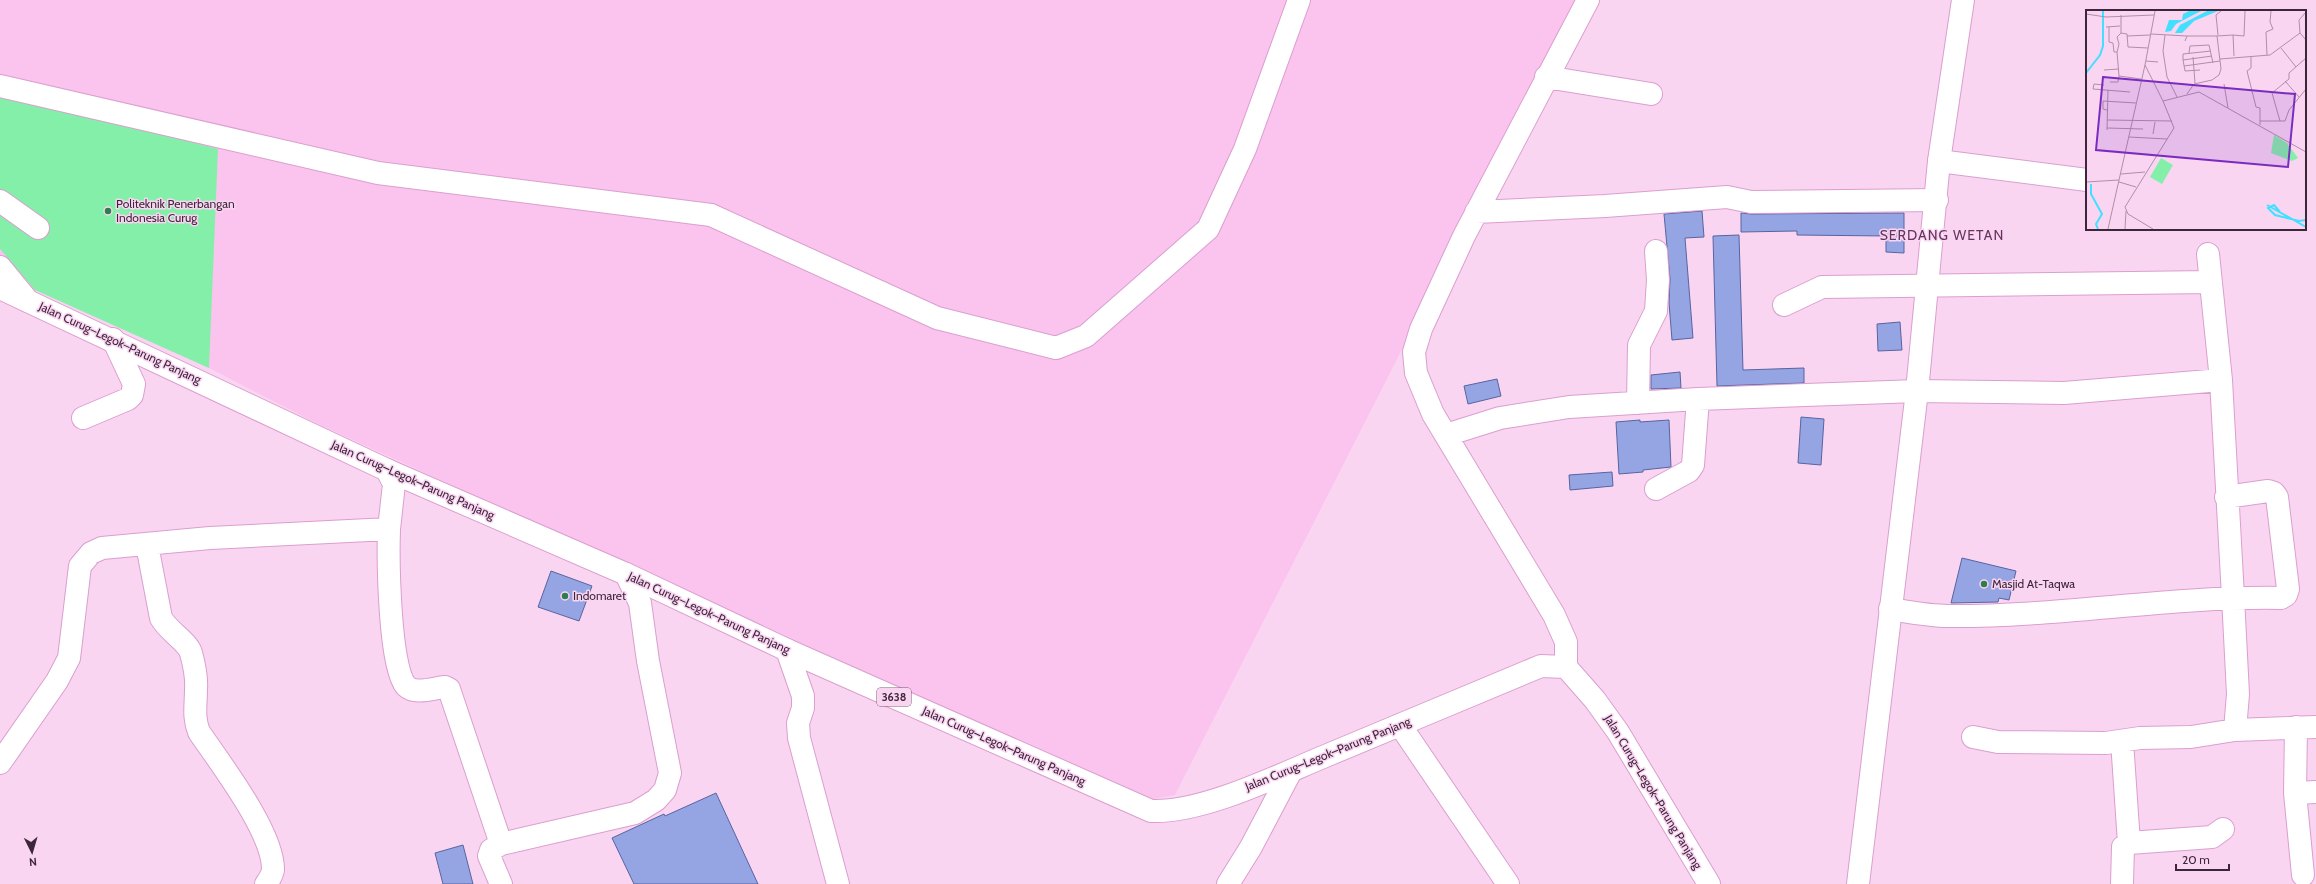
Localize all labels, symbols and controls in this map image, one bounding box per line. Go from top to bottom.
inset map [2086,10,2306,230]
place label: Politeknik Penerbangan Indonesia Curug [116,196,235,225]
marker: Politeknik Penerbangan Indonesia Curug [103,206,113,216]
district label: SERDANG WETAN [1880,226,2004,244]
street label: Jalan Curug–Legok–Parung Panjang [36,298,205,387]
street label: Jalan Curug–Legok–Parung Panjang [328,436,498,523]
street label: Jalan Curug–Legok–Parung Panjang [625,568,794,657]
place label: Masjid At-Taqwa [1992,576,2075,591]
marker: Masjid At-Taqwa [1979,579,1989,589]
place label: Indomaret [573,588,626,603]
marker: Indomaret [560,591,570,601]
road number: 3638 [877,688,911,706]
street label: Jalan Curug–Legok–Parung Panjang [919,702,1089,789]
street label: Jalan Curug–Legok–Parung Panjang [1601,711,1706,872]
street label: Jalan Curug–Legok–Parung Panjang [1242,713,1414,794]
north arrow [12,832,52,872]
scale bar [2176,846,2229,872]
text: 20 m [2182,852,2210,867]
text: N [28,855,37,869]

